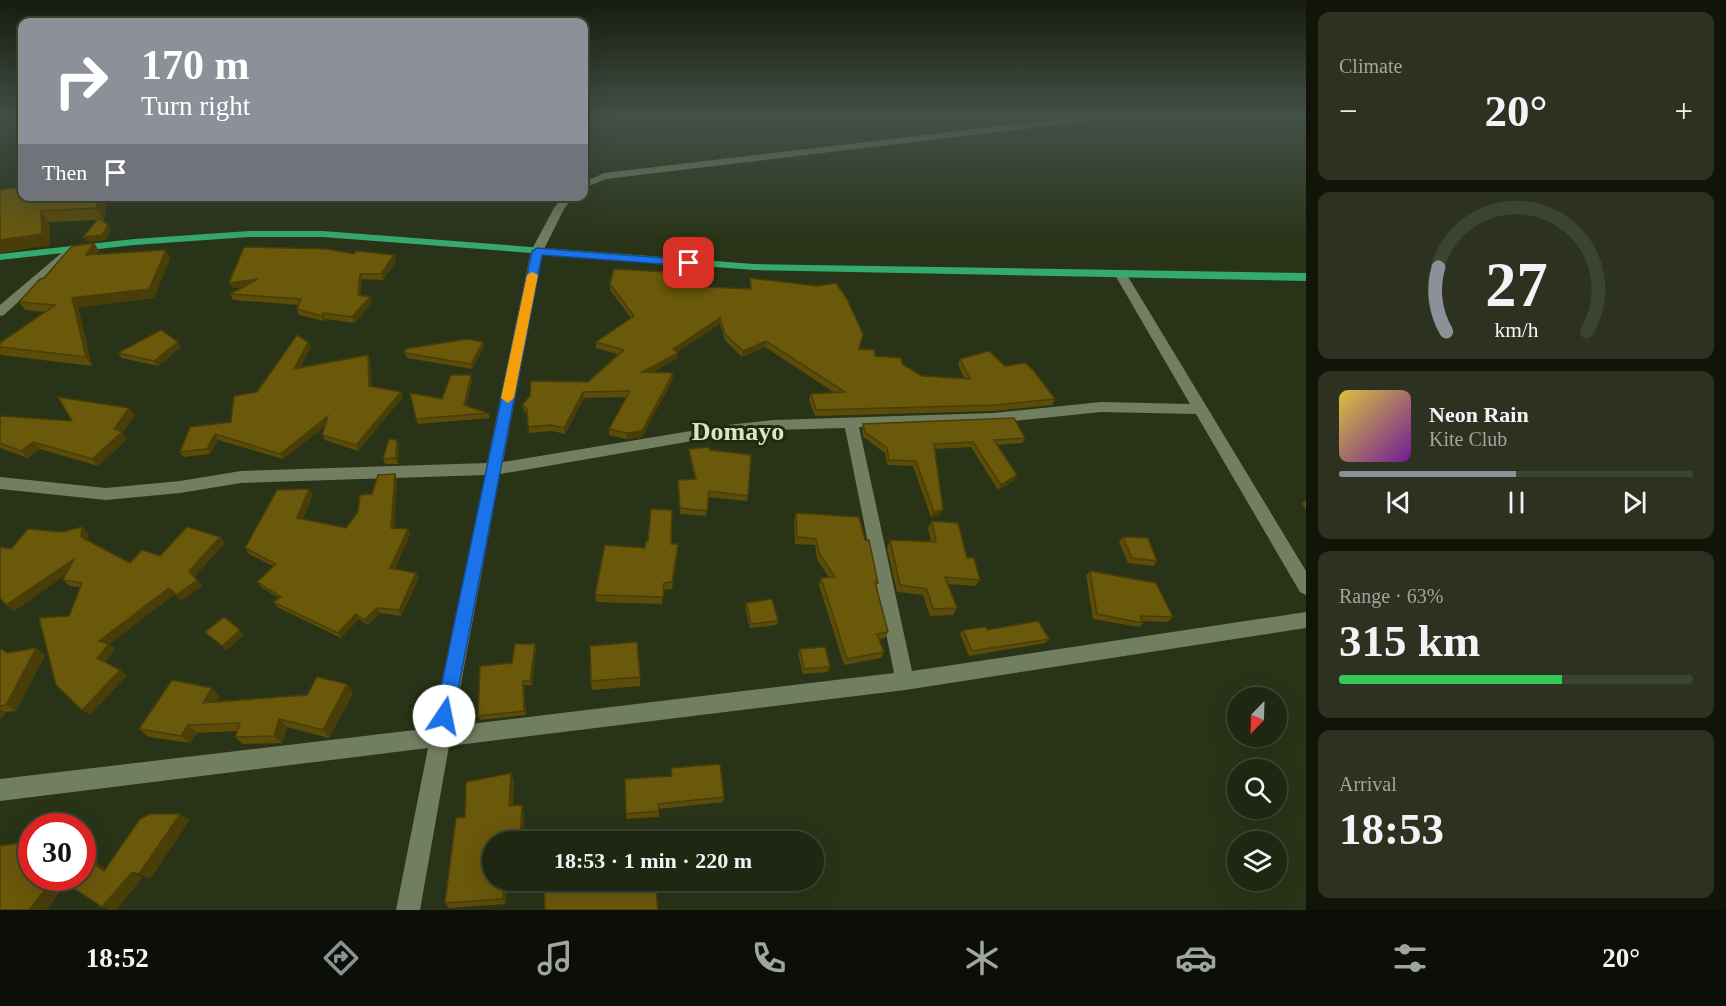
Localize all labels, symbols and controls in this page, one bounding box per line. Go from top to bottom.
icon: right [42,42,120,120]
text: 170 m [141,42,250,88]
text: Climate [1339,55,1402,77]
text: 20° [1485,86,1548,136]
text: Turn right [141,91,250,121]
text: − [1339,93,1358,129]
text: + [1674,93,1693,129]
icon: arrive [99,156,132,189]
text: Then [42,160,87,185]
pin [663,237,714,288]
icon: arrive [672,246,705,279]
text: 27 [1485,251,1547,320]
text: km/h [1494,319,1538,343]
text: Neon Rain [1429,402,1529,427]
district label: Domayo [692,417,784,446]
text: Kite Club [1429,428,1507,450]
icon: previous [1382,486,1415,519]
icon: pause [1500,486,1533,519]
icon: next [1618,486,1651,519]
text: Range · 63% [1339,585,1443,607]
text: 315 km [1339,616,1480,666]
position arrow [412,684,476,748]
north arrow [1227,687,1287,747]
map controls [1227,687,1287,891]
button: search [1227,759,1287,819]
text: Arrival [1339,773,1397,795]
text: 18:53 [1339,804,1444,854]
speed limit sign: 30 [18,813,96,891]
button: layers [1227,831,1287,891]
text: 18:53 · 1 min · 220 m [554,848,752,873]
icon: directions [320,937,362,979]
icon: music [534,937,576,979]
icon: phone [748,937,790,979]
icon: climate [961,937,1003,979]
icon: car [1175,937,1217,979]
icon: filters [1389,937,1431,979]
text: 18:52 [86,943,149,973]
text: 20° [1602,943,1640,973]

